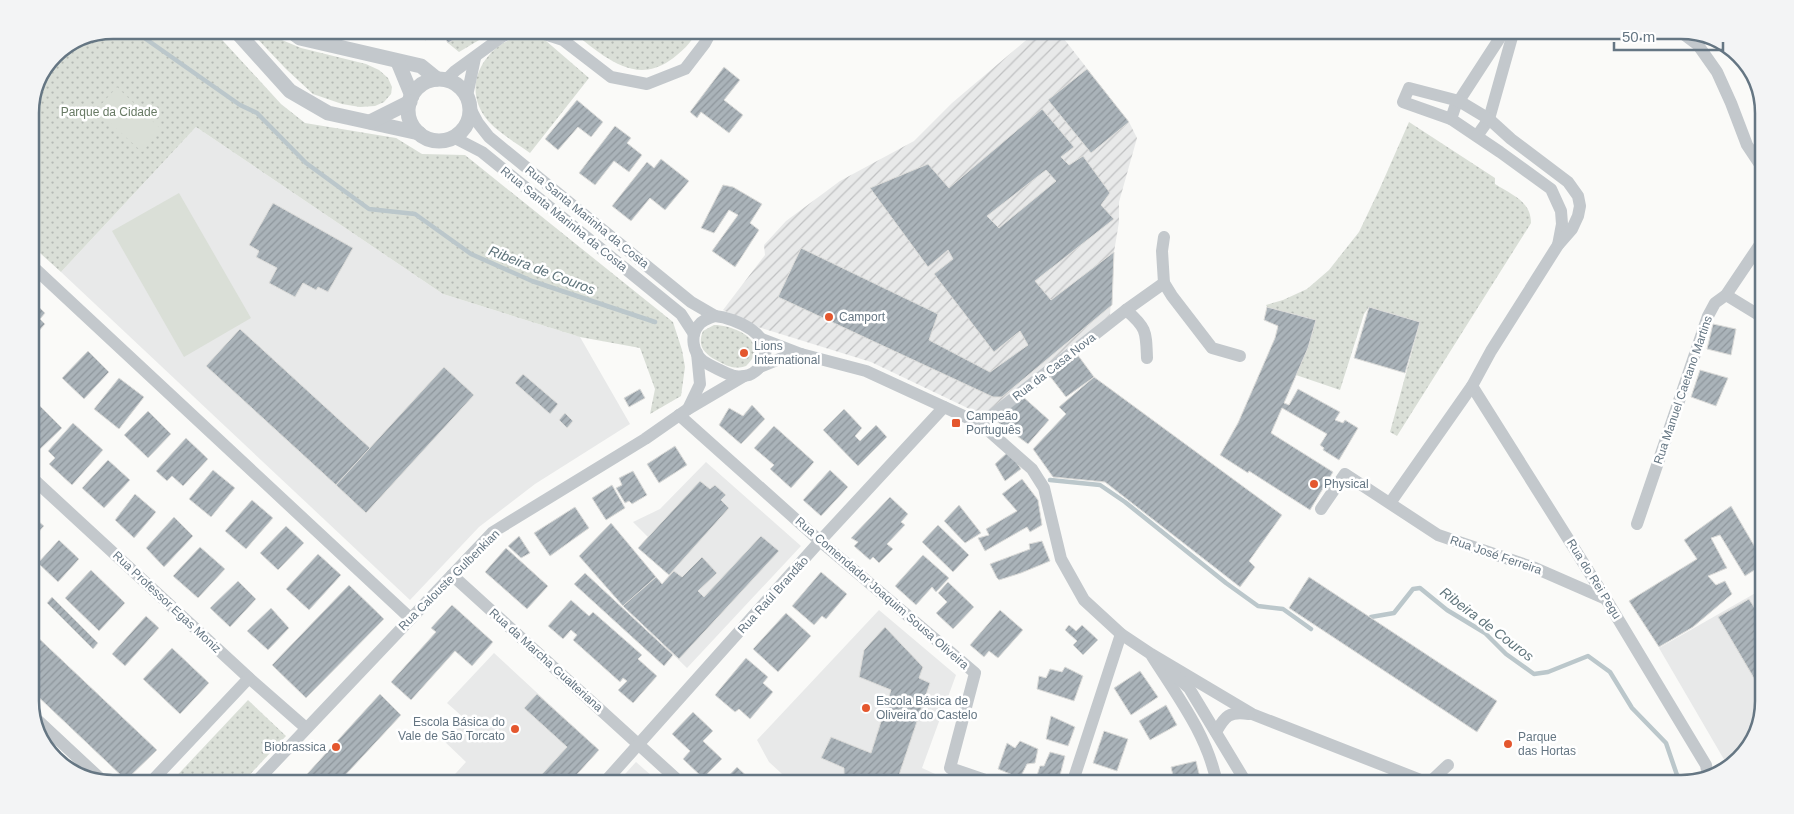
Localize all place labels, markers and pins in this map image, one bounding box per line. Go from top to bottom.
place label: Camport [839,310,886,324]
marker: Camport [823,311,835,323]
place label: Lions International [754,339,820,367]
marker: Lions International [738,347,750,359]
place label: Campeão Português [966,409,1021,437]
marker: Campeão Português [950,417,962,429]
place label: Physical [1324,477,1369,491]
marker: Physical [1308,478,1320,490]
place label: Escola Básica de Oliveira do Castelo [876,694,978,722]
marker: Escola Básica de Oliveira do Castelo [860,702,872,714]
place label: Escola Básica do Vale de São Torcato [398,715,505,743]
marker: Escola Básica do Vale de São Torcato [509,723,521,735]
place label: Parque das Hortas [1518,730,1576,758]
marker: Parque das Hortas [1502,738,1514,750]
place label: Biobrassica [264,740,326,754]
marker: Biobrassica [330,741,342,753]

